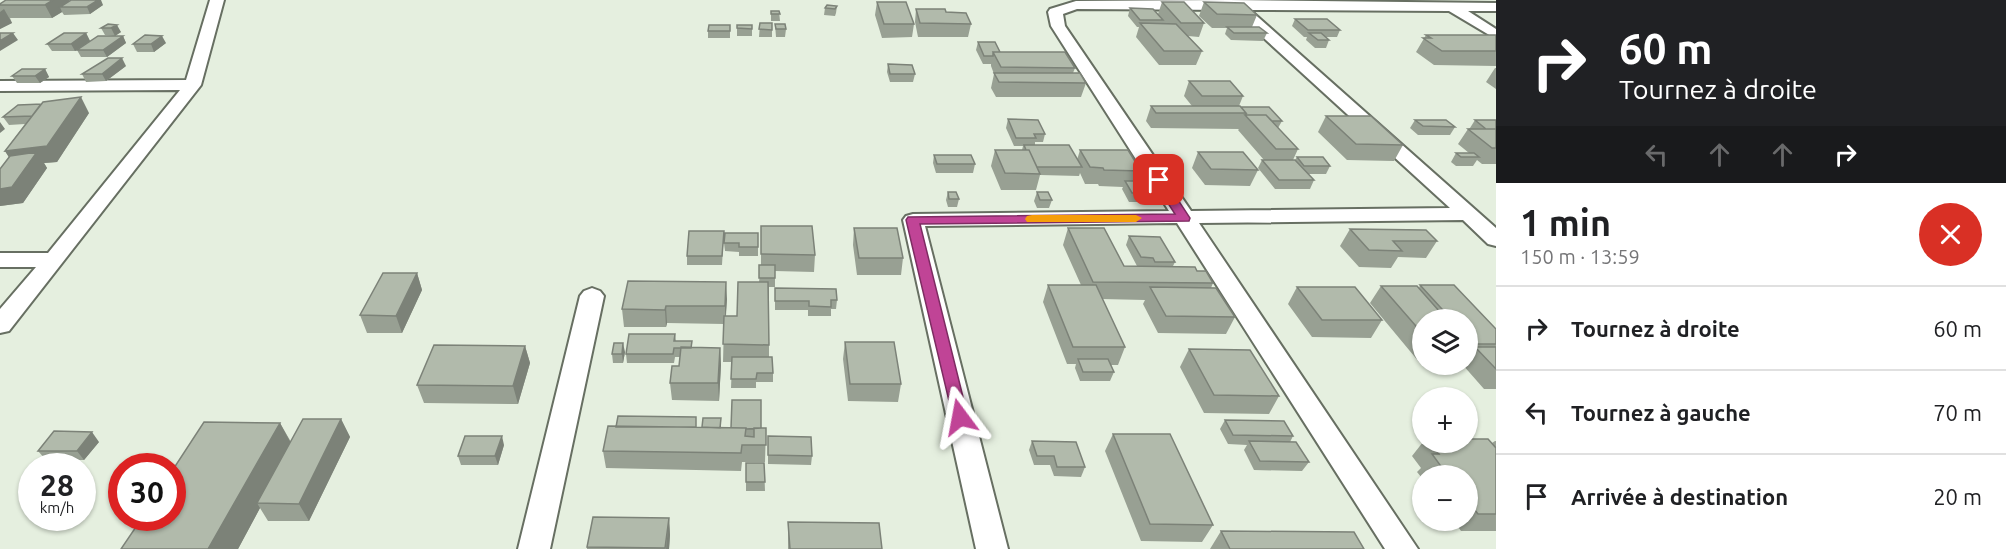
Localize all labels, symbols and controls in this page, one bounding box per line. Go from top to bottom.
icon: right [1520,24,1598,102]
text: 60 m [1619,25,1713,72]
text: Tournez à droite [1619,74,1817,104]
icon: left [1640,138,1673,171]
icon: ahead [1703,138,1736,171]
icon: ahead [1766,138,1799,171]
icon: right [1829,138,1862,171]
pin [1133,154,1184,205]
icon: arrive [1142,163,1175,196]
text: 1 min [1520,202,1611,243]
button: close [1919,203,1982,266]
text: 150 m · 13:59 [1520,245,1640,268]
map controls [1412,309,1478,531]
button: layers [1412,309,1478,375]
icon: right [1520,312,1553,345]
text: Tournez à droite [1571,316,1740,341]
text: 60 m [1933,316,1982,341]
position arrow [928,385,992,449]
button: + [1412,387,1478,453]
icon: left [1520,396,1553,429]
text: Tournez à gauche [1571,400,1751,425]
text: 70 m [1933,400,1982,425]
speed limit sign: 30 [108,453,186,531]
button: − [1412,465,1478,531]
text: 28 [40,468,74,502]
icon: arrive [1520,480,1553,513]
text: Arrivée à destination [1571,484,1788,509]
text: 20 m [1933,484,1982,509]
text: km/h [40,499,74,516]

